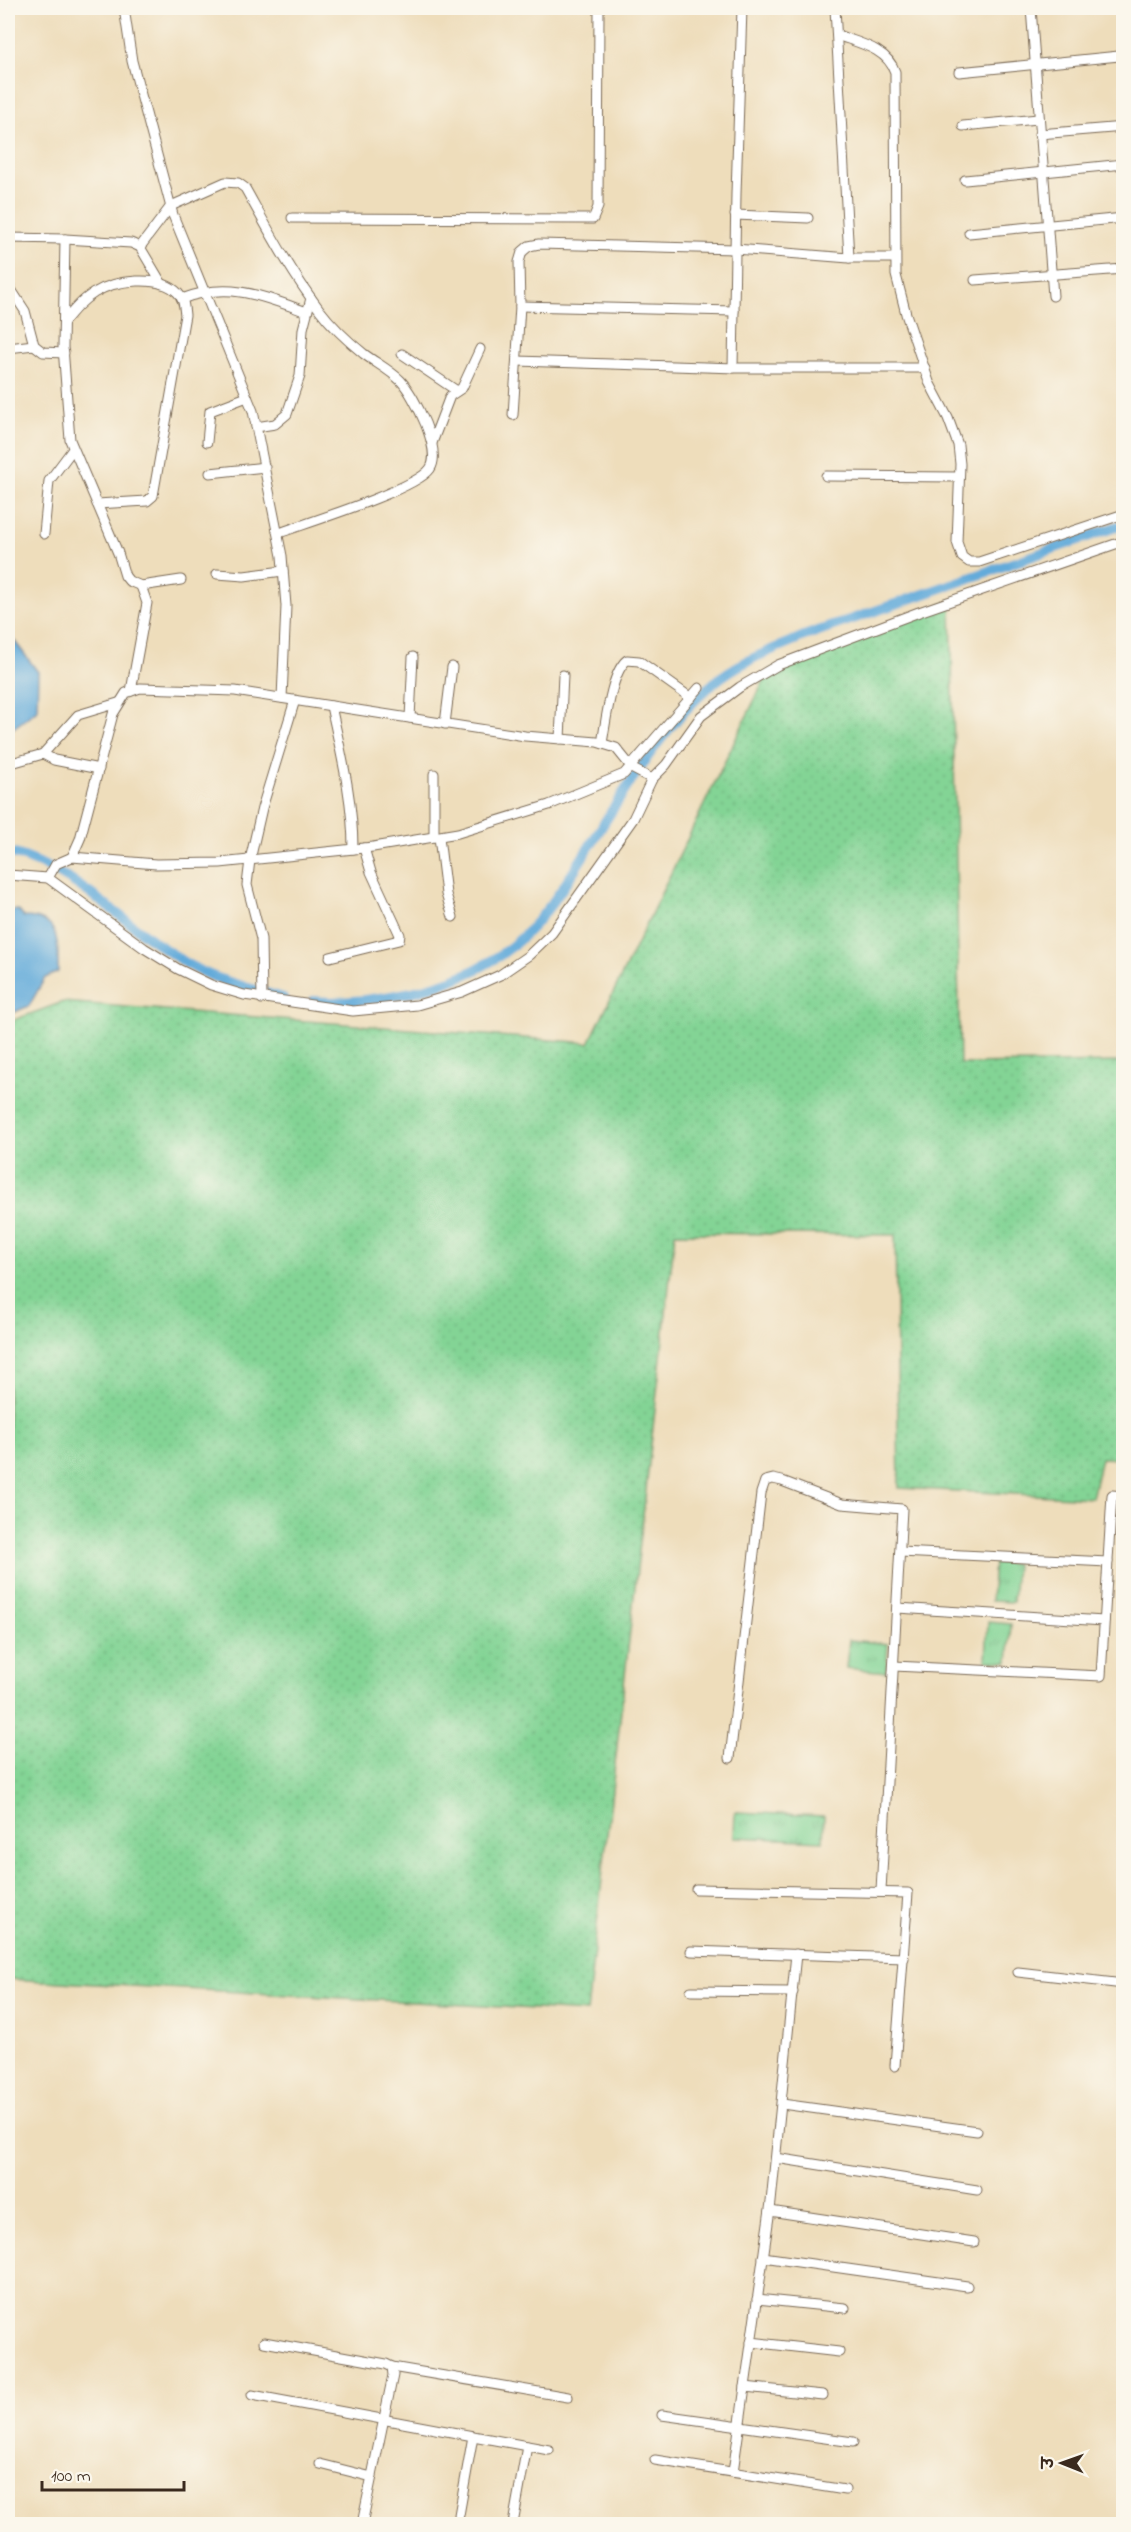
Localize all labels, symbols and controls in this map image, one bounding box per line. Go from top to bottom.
north arrow [1032,2433,1092,2493]
scale bar [42,2454,184,2492]
text: उ [1037,2456,1061,2470]
text: 100 m [51,2464,91,2490]

